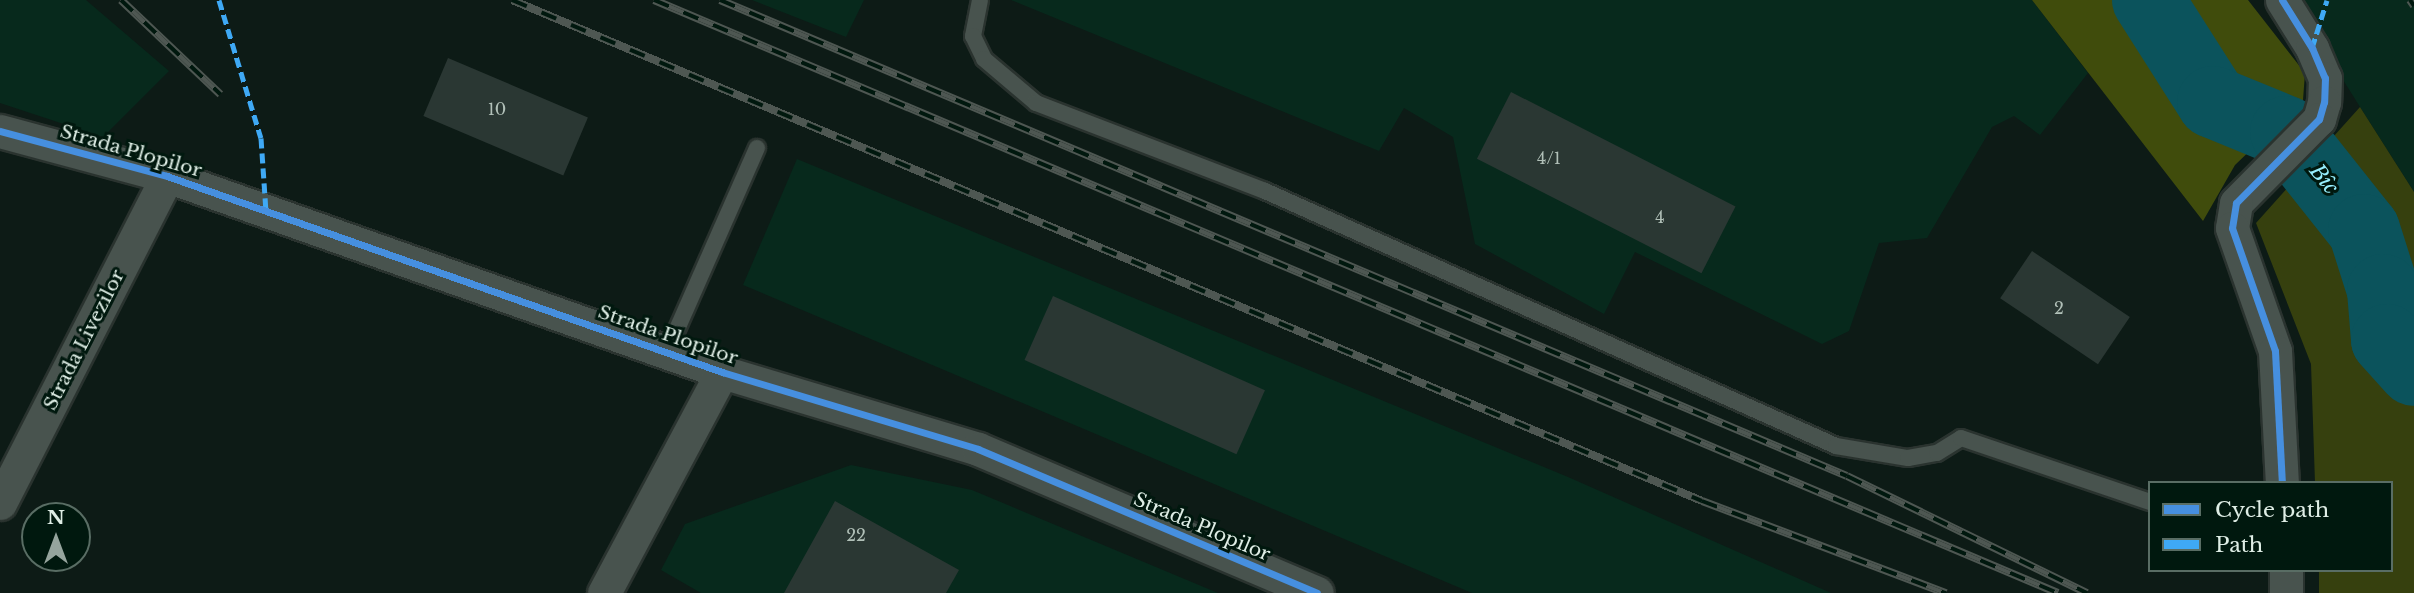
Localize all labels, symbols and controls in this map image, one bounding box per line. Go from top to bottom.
house number: 10 [488,99,506,119]
street label: Strada Plopilor [57,120,205,182]
house number: 4/1 [1537,148,1561,168]
water label: Bîc [2304,159,2344,199]
house number: 4 [1655,207,1665,227]
street label: Strada Livezilor [39,266,129,414]
house number: 2 [2054,298,2064,318]
street label: Strada Plopilor [595,300,741,370]
legend [2148,481,2393,572]
street label: Strada Plopilor [1130,488,1274,566]
text: Cycle path [2215,497,2329,523]
north arrow [21,502,91,572]
text: N [47,506,65,529]
house number: 22 [846,525,866,545]
text: Path [2215,532,2263,558]

